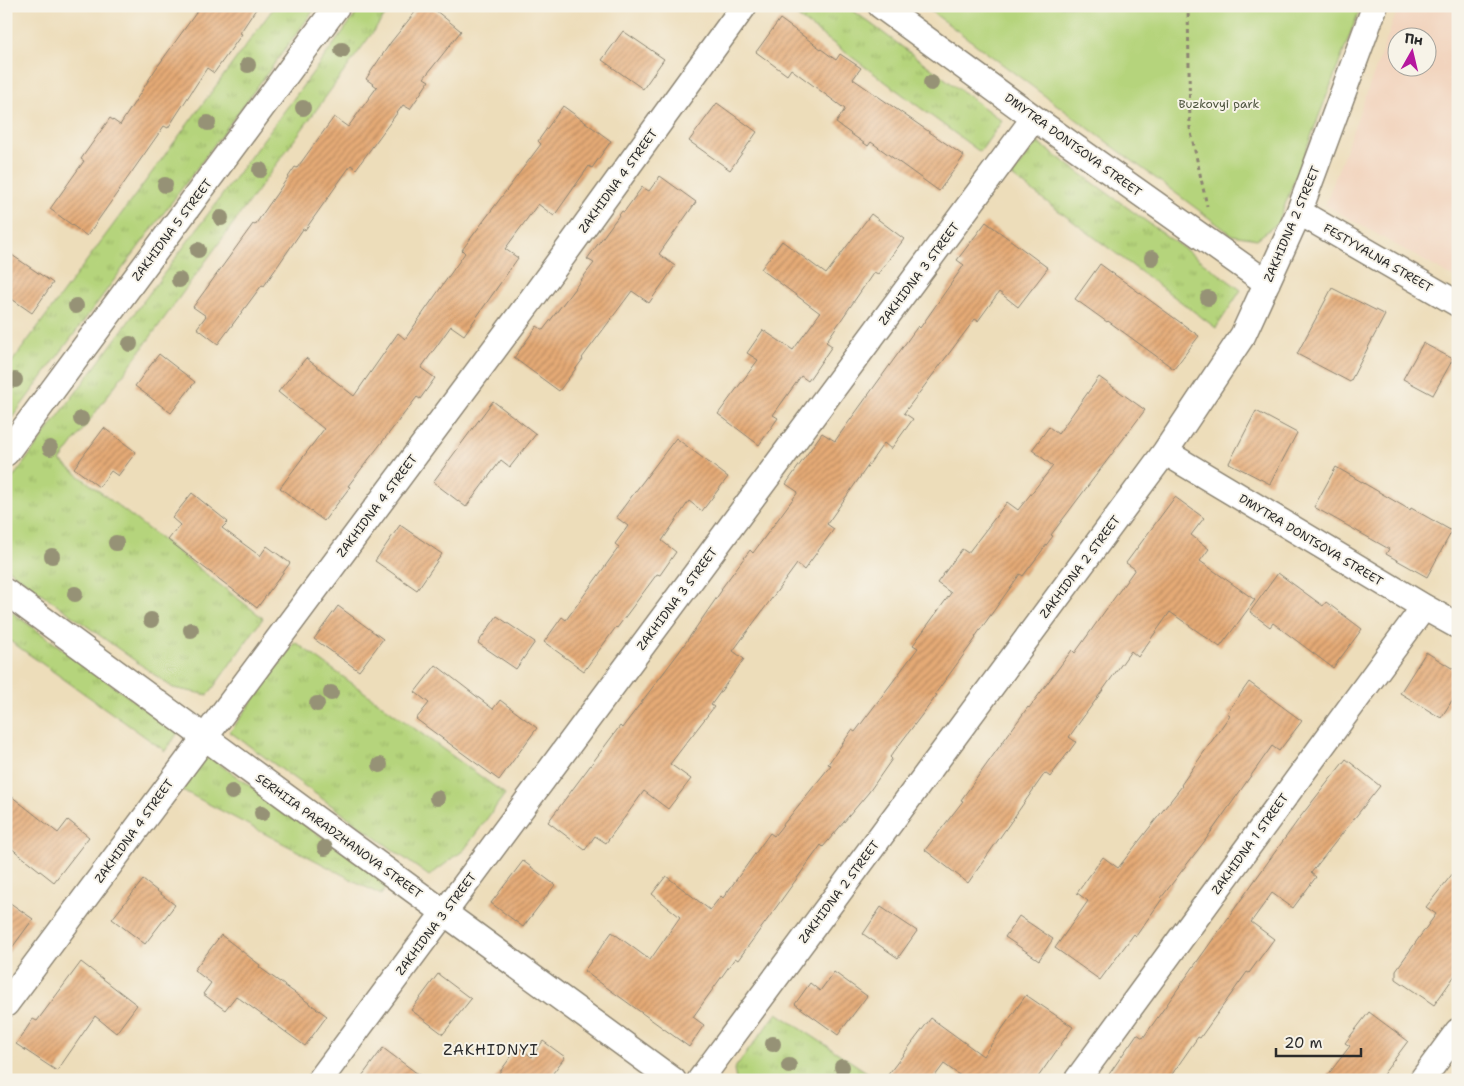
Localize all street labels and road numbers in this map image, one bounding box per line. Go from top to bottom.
street label: DMYTRA DONTSOVA STREET [1001,90,1145,200]
street label: ZAKHIDNA 4 STREET [575,125,661,236]
street label: ZAKHIDNA 2 STREET [1260,163,1324,284]
street label: ZAKHIDNA 5 STREET [128,175,216,284]
street label: ZAKHIDNA 3 STREET [875,219,963,329]
street label: FESTYVALNA STREET [1320,220,1436,296]
street label: ZAKHIDNA 4 STREET [333,451,421,561]
street label: DMYTRA DONTSOVA STREET [1236,490,1387,590]
street label: ZAKHIDNA 2 STREET [1036,512,1124,622]
street label: ZAKHIDNA 3 STREET [633,544,721,654]
street label: SERHIIA PARADZHANOVA STREET [252,770,426,902]
street label: ZAKHIDNA 4 STREET [91,775,177,886]
street label: ZAKHIDNA 1 STREET [1208,790,1292,898]
street label: ZAKHIDNA 2 STREET [795,837,883,947]
street label: ZAKHIDNA 3 STREET [392,869,480,979]

